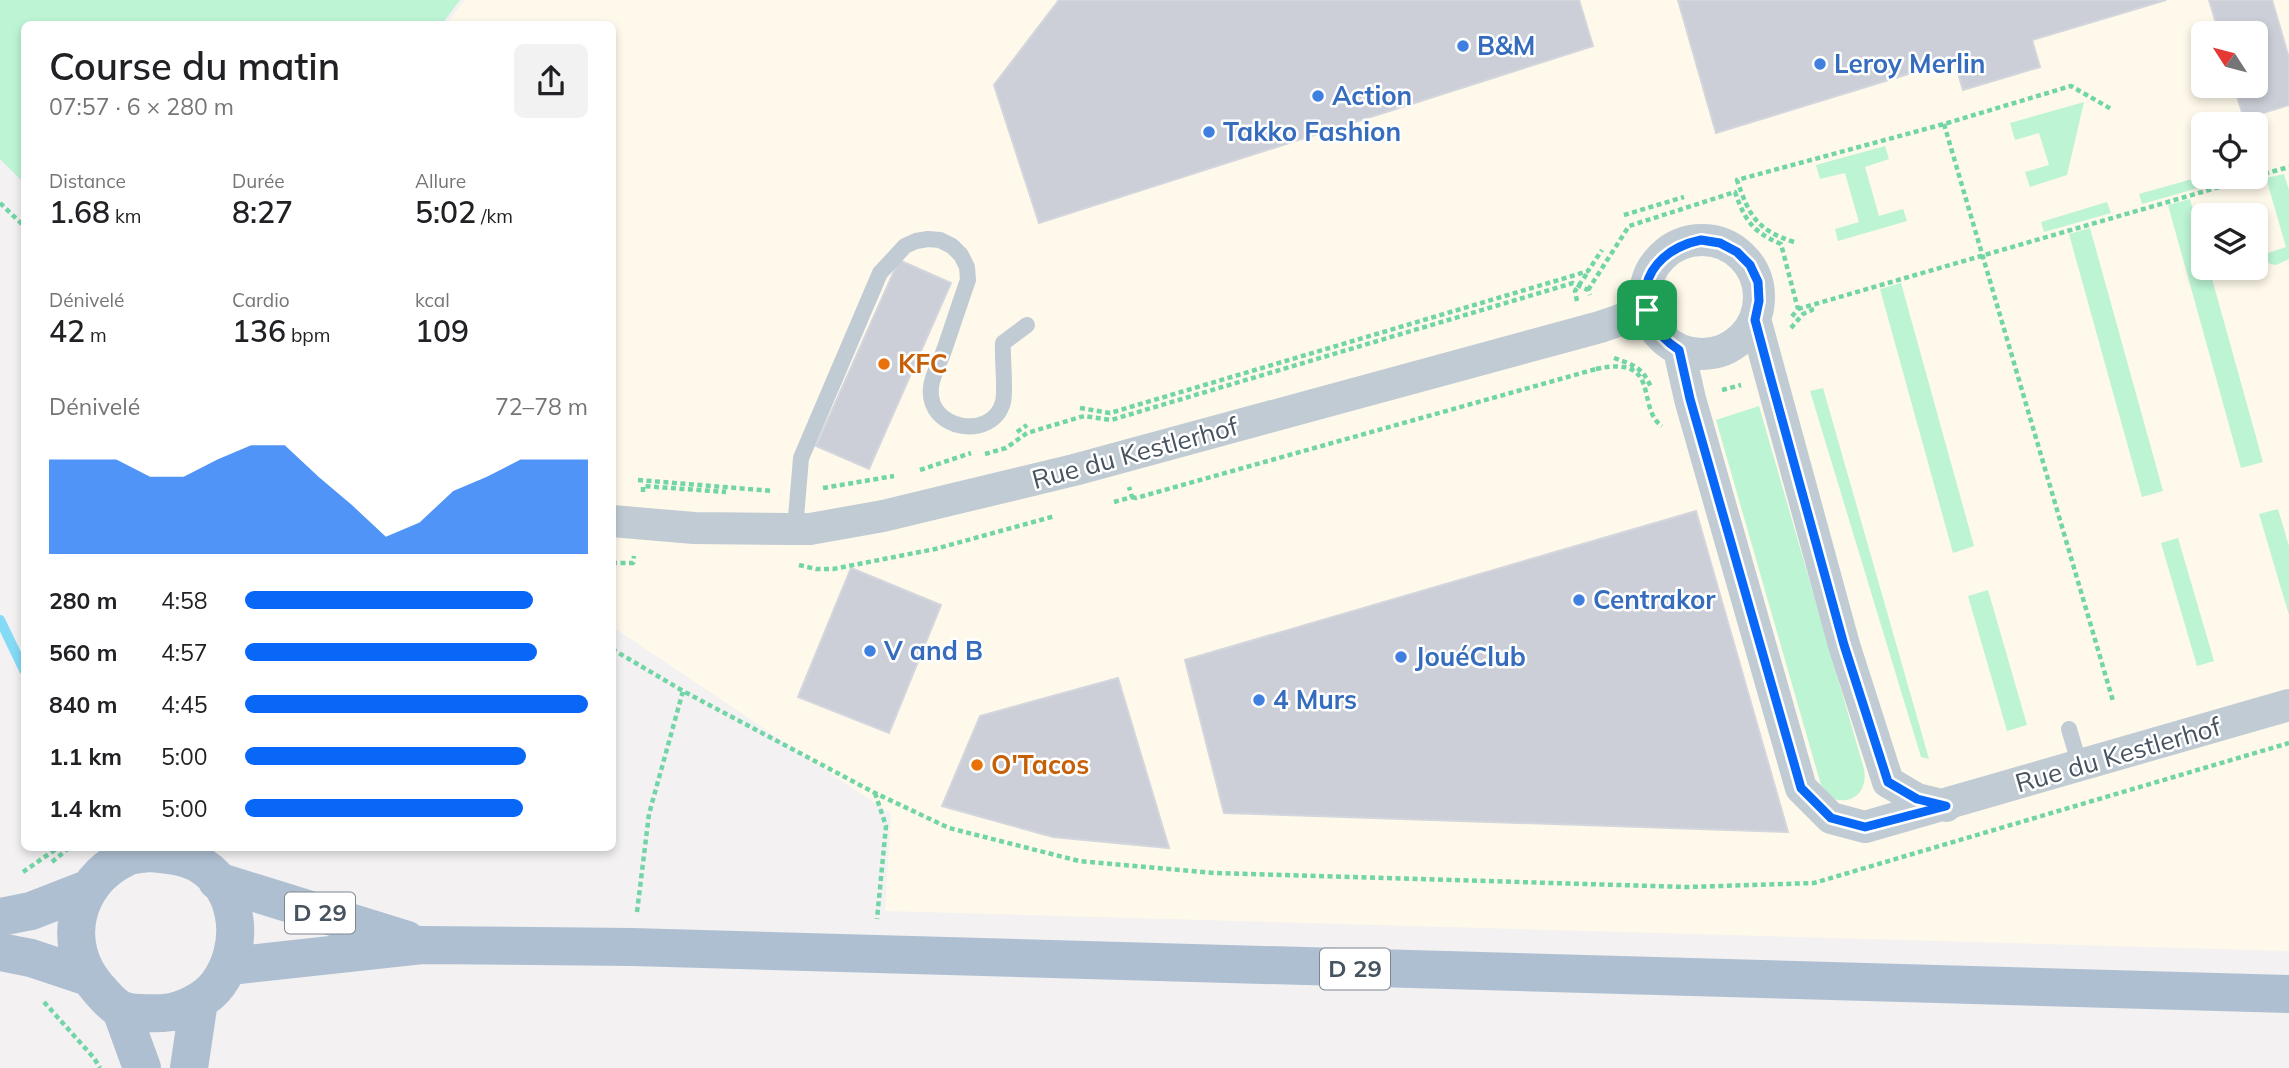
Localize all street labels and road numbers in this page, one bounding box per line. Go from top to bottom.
street label: Rue du Kestlerhof [1028,409,1243,496]
street label: Rue du Kestlerhof [2011,709,2225,800]
road number: D 29 [285,892,355,933]
road number: D 29 [1320,948,1390,989]

